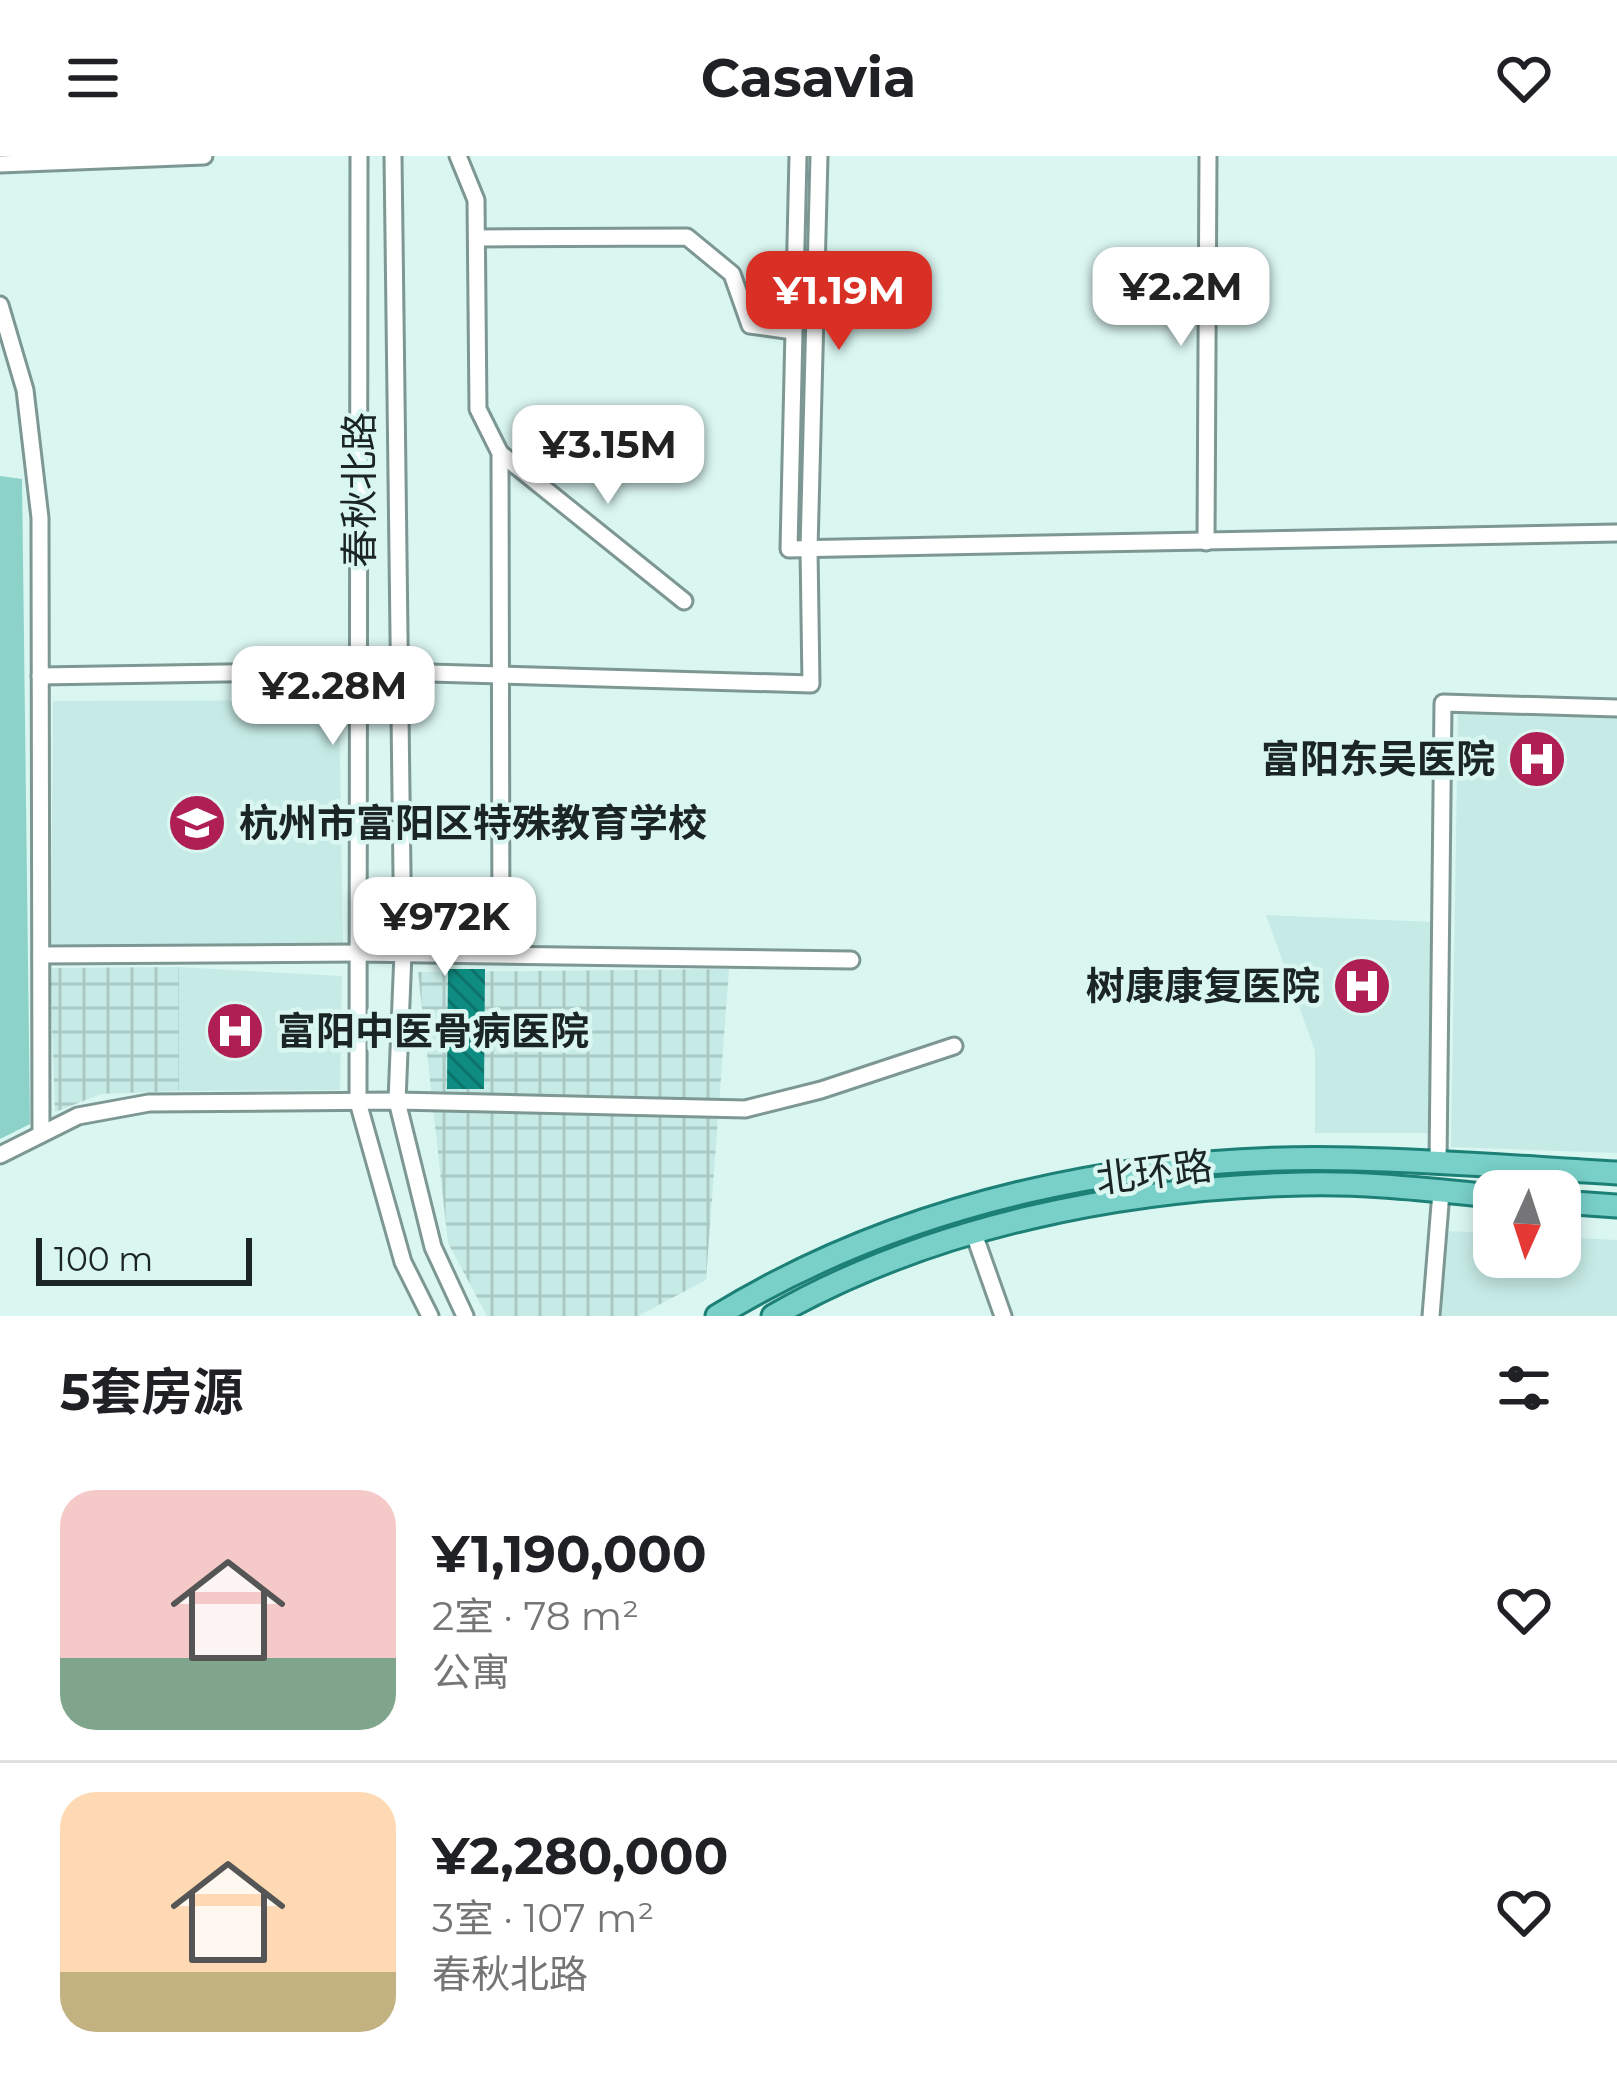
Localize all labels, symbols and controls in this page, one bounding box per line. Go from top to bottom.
icon: menu [60,45,126,111]
text: Casavia [701,45,916,111]
icon: heart [1491,45,1557,111]
pin: ¥2.2M [1097,247,1265,349]
pin: ¥1.19M [741,251,937,353]
text: ¥2.2M [1120,262,1242,310]
text: ¥1.19M [773,266,905,314]
pin: ¥3.15M [510,405,706,507]
street label: 春秋北路 [335,412,383,568]
text: ¥3.15M [539,420,677,468]
pin: ¥2.28M [235,646,431,748]
text: ¥2.28M [259,661,407,709]
hospital icon: 富阳东吴医院 [1506,728,1568,790]
place label: 富阳东吴医院 [1261,735,1495,783]
school or university icon: 杭州市富阳区特殊教育学校 [166,792,228,854]
place label: 杭州市富阳区特殊教育学校 [239,799,707,847]
pin: ¥972K [361,877,529,979]
text: ¥972K [380,892,510,940]
hospital icon: 树康康复医院 [1331,955,1393,1017]
place label: 树康康复医院 [1086,962,1320,1010]
hospital icon: 富阳中医骨病医院 [204,1000,266,1062]
place label: 富阳中医骨病医院 [277,1007,589,1055]
street label: 北环路 [1093,1141,1215,1203]
north arrow [1473,1170,1581,1278]
map controls [1473,1170,1581,1278]
scale bar [36,1232,252,1285]
text: 100 m [54,1239,153,1279]
icon: filters [1491,1355,1557,1421]
text: 5套房源 [60,1361,243,1423]
text: ¥1,190,000 [432,1523,707,1585]
icon: home [156,1538,300,1682]
icon: heart [1491,1577,1557,1643]
text: 2室 · 78 m² [432,1592,639,1640]
text: 公寓 [432,1648,510,1696]
text: ¥2,280,000 [432,1825,728,1887]
icon: home [156,1840,300,1984]
icon: heart [1491,1879,1557,1945]
text: 3室 · 107 m² [432,1894,654,1942]
text: 春秋北路 [432,1950,588,1998]

